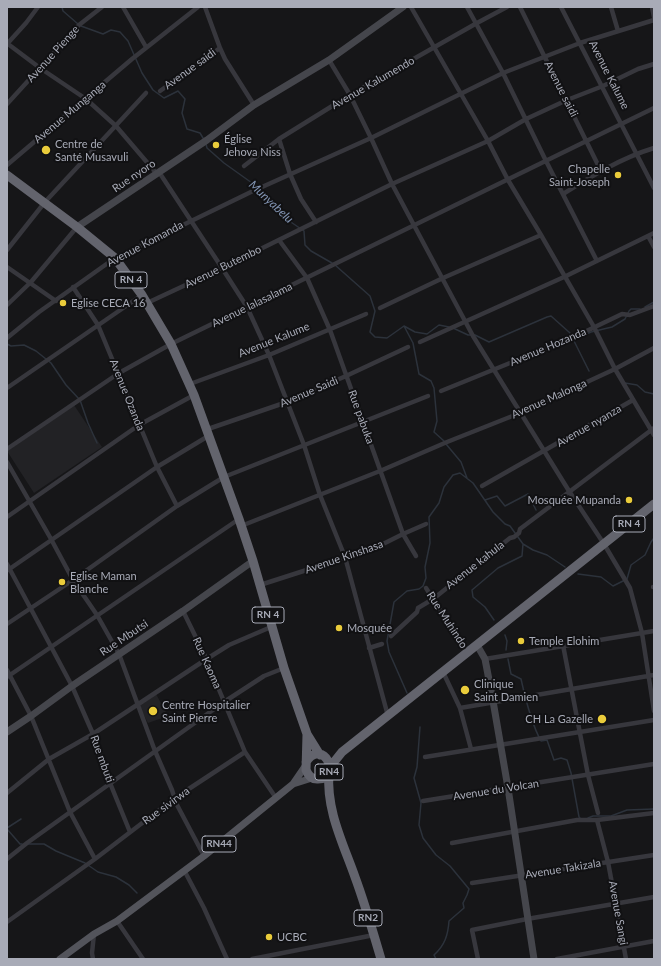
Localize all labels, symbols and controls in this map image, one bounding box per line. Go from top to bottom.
street label: Avenue Pienge [24,23,82,85]
street label: Avenue Kalume [586,38,632,112]
street label: Avenue saidi [161,46,219,92]
street label: Avenue Kalumendo [329,54,417,112]
street label: Avenue saidi [541,59,581,119]
street label: Avenue Munganga [31,78,109,146]
place label: Église Jehova Niss [224,132,281,158]
place label: Centre de Santé Musavuli [55,137,128,163]
marker: Église Jehova Niss [211,140,221,150]
marker: Centre de Santé Musavuli [40,144,52,156]
street label: Rue nyoro [110,157,158,195]
place label: Chapelle Saint-Joseph [549,162,610,188]
marker: Chapelle Saint-Joseph [613,170,623,180]
water label: Munyabelu [246,178,296,226]
street label: Avenue Komanda [105,218,185,270]
street label: Avenue Butembo [183,243,263,291]
road number: RN 4 [115,272,147,288]
street label: Avenue lalasalama [209,280,295,330]
place label: Eglise CECA 16 [71,296,145,310]
marker: Eglise CECA 16 [58,298,68,308]
street label: Avenue Kalume [237,320,311,360]
street label: Avenue Hozanda [508,325,588,369]
street label: Avenue Ozanda [107,357,147,433]
street label: Avenue Saidi [278,374,340,410]
street label: Avenue Malonga [509,377,589,421]
street label: Rue pabuka [345,388,377,446]
street label: Avenue nyanza [554,402,624,450]
place label: Mosquée Mupanda [528,493,621,507]
marker: Mosquée Mupanda [624,495,634,505]
road number: RN 4 [613,516,645,532]
street label: Avenue Kinshasa [303,537,385,577]
street label: Avenue kahula [443,538,507,592]
place label: Eglise Maman Blanche [70,569,137,595]
marker: Eglise Maman Blanche [57,577,67,587]
street label: Rue Muhindo [424,589,470,651]
road number: RN 4 [252,607,284,623]
street label: Rue Mbutsi [97,617,151,659]
place label: Mosquée [347,621,392,635]
marker: Mosquée [334,623,344,633]
place label: Temple Elohim [529,634,599,648]
street label: Rue Kaoma [190,635,224,691]
marker: Temple Elohim [516,636,526,646]
place label: Clinique Saint Damien [474,677,538,703]
marker: Clinique Saint Damien [459,684,471,696]
place label: Centre Hospitalier Saint Pierre [162,698,250,724]
marker: Centre Hospitalier Saint Pierre [147,705,159,717]
place label: CH La Gazelle [525,712,593,726]
marker: CH La Gazelle [596,713,608,725]
street label: Rue mbuti [87,733,117,785]
road number: RN4 [315,764,343,780]
street label: Avenue du Volcan [452,777,540,803]
street label: Rue sivirwa [140,784,192,828]
road number: RN44 [202,836,236,852]
street label: Avenue Takizala [524,856,602,882]
street label: Avenue Sangi [606,880,630,946]
road number: RN2 [354,910,382,926]
place label: UCBC [277,930,307,944]
marker: UCBC [264,932,274,942]

